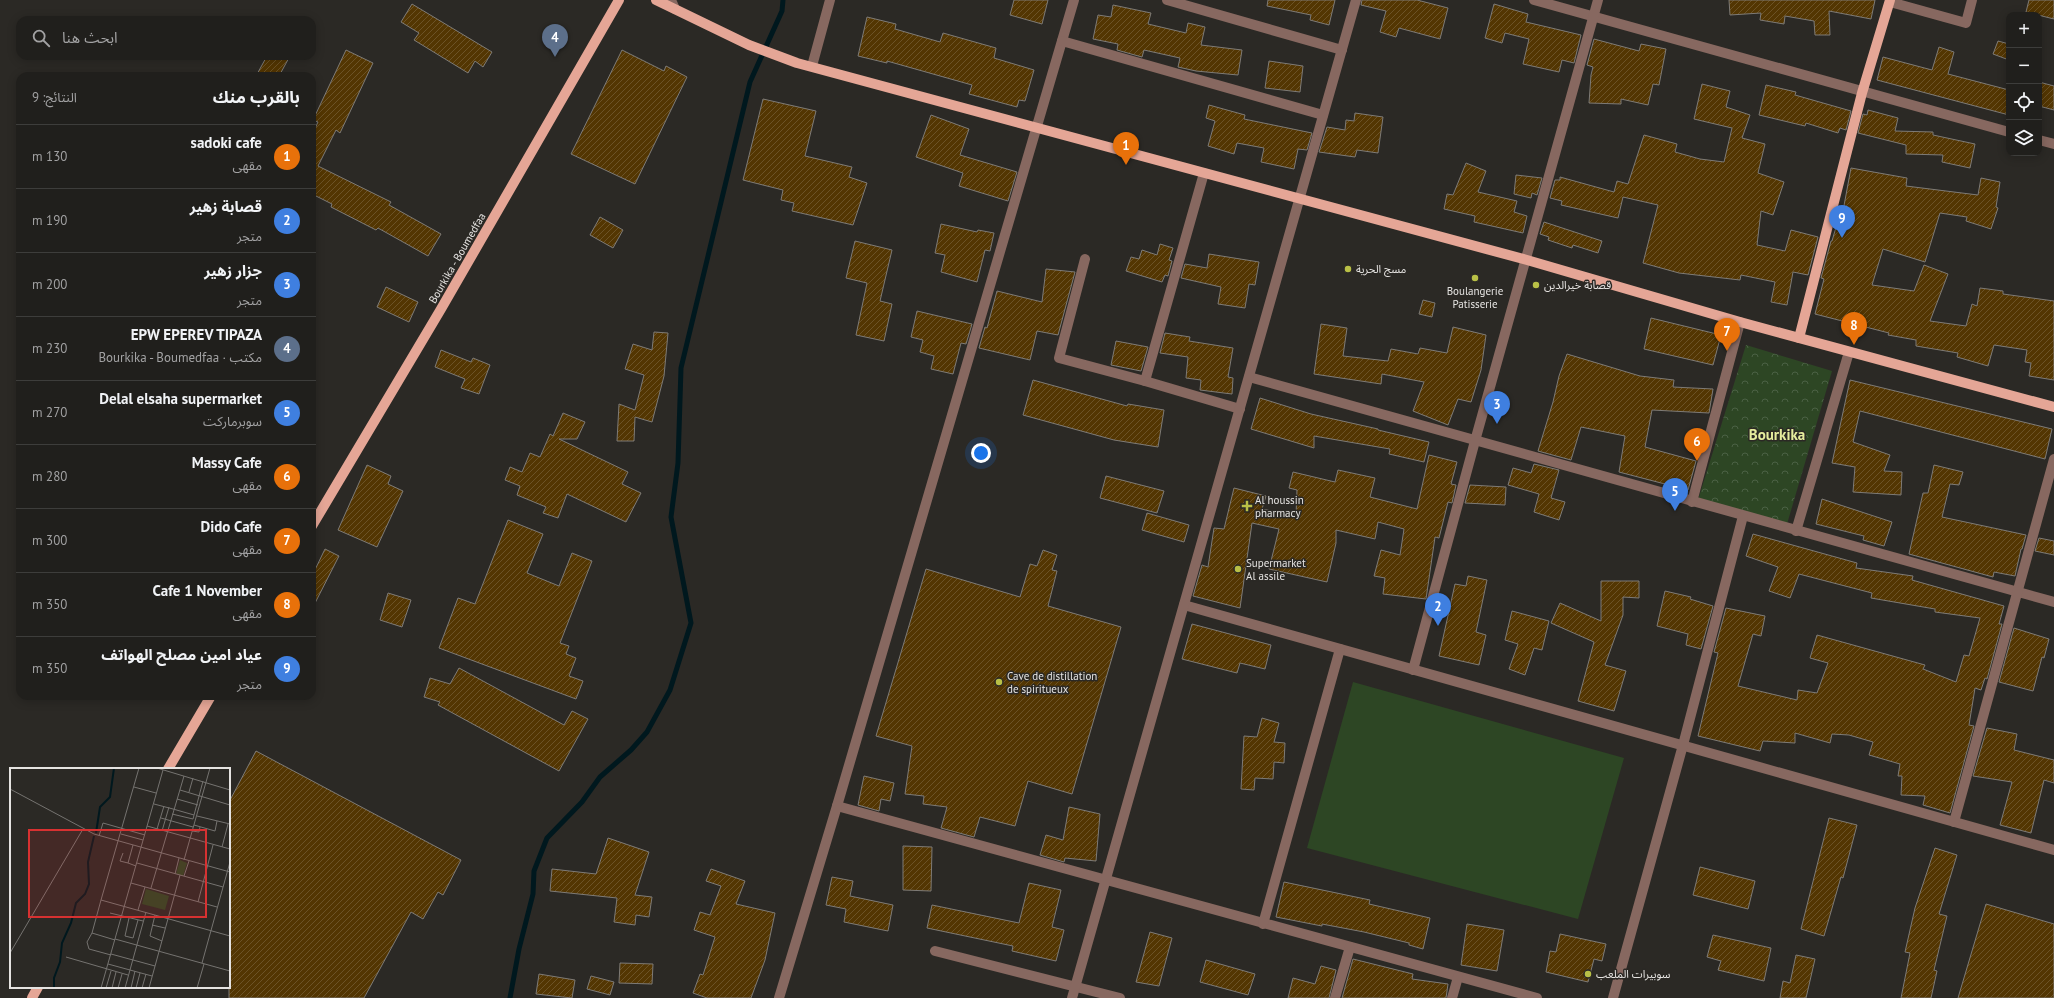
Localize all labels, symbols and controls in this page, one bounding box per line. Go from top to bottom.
map controls [2006,12,2042,156]
button: + [2006,12,2042,48]
search box [16,16,316,60]
pin: 4 [542,24,568,57]
icon: search [30,27,52,49]
text: ابحث هنا [62,28,118,47]
button: − [2006,48,2042,84]
button: locate [2006,84,2042,120]
text: بالقرب منك [213,86,300,108]
text: النتائج: 9 [32,89,77,106]
button: layers [2006,120,2042,156]
pin: 1 [1113,132,1139,165]
text: sadoki cafe [191,133,262,152]
text: 130 m [32,148,67,165]
text: 1 [283,148,291,165]
text: مقهى [233,157,262,174]
text: قصابة زهير [190,197,262,216]
pin: 9 [1829,205,1855,238]
street label: Bourkika - Boumedfaa [425,210,489,306]
text: 190 m [32,212,67,229]
text: 2 [283,212,291,229]
text: متجر [237,228,262,245]
text: جزار زهير [204,261,262,280]
place label: مسج الحرية [1356,262,1407,277]
marker: مسج الحرية [1343,264,1353,274]
marker: Boulangerie Patisserie [1470,273,1480,283]
text: 200 m [32,276,67,293]
text: 3 [283,276,291,293]
place label: قصابة خيرالدين [1544,278,1611,292]
marker: قصابة خيرالدين [1531,280,1541,290]
place label: Boulangerie Patisserie [1447,284,1504,311]
text: متجر [237,292,262,309]
pin: 8 [1841,312,1867,345]
pin: 7 [1714,318,1740,351]
text: EPW EPEREV TIPAZA [131,325,262,344]
text: 230 m [32,340,67,357]
text: 4 [283,340,291,357]
text: مكتب · Bourkika - Boumedfaa [98,349,262,366]
text: Delal elsaha supermarket [99,389,262,408]
pin: 3 [1484,391,1510,424]
text: 270 m [32,404,67,421]
text: 5 [283,404,291,421]
text: سوبرماركت [203,413,262,430]
district label: Bourkika [1749,425,1805,444]
pin: 6 [1684,428,1710,461]
your location [971,443,991,463]
text: Massy Cafe [192,453,262,472]
text: 280 m [32,468,67,485]
text: 6 [283,468,291,485]
text: مقهى [233,477,262,494]
pin: 5 [1662,478,1688,511]
place label: Al houssin pharmacy [1255,493,1304,520]
marker: Al houssin pharmacy [1242,501,1252,511]
text: Dido Cafe [200,517,262,536]
text: 300 m [32,532,67,549]
text: 7 [283,532,291,549]
text: مقهى [233,541,262,558]
place label: Supermarket Al assile [1246,556,1306,583]
marker: Supermarket Al assile [1233,564,1243,574]
text: Cafe 1 November [152,581,262,600]
pin: 2 [1425,593,1451,626]
text: 350 m [32,596,67,613]
text: 8 [283,596,291,613]
text: مقهى [233,605,262,622]
text: عياد امين مصلح الهواتف [101,645,262,664]
text: 350 m [32,660,67,677]
text: 9 [283,660,291,677]
place label: Cave de distillation de spiritueux [1007,669,1097,696]
text: متجر [237,676,262,693]
marker: Cave de distillation de spiritueux [994,677,1004,687]
inset map [10,768,230,988]
place label: سوبيرات الملعب [1596,967,1671,981]
marker: سوبيرات الملعب [1583,969,1593,979]

